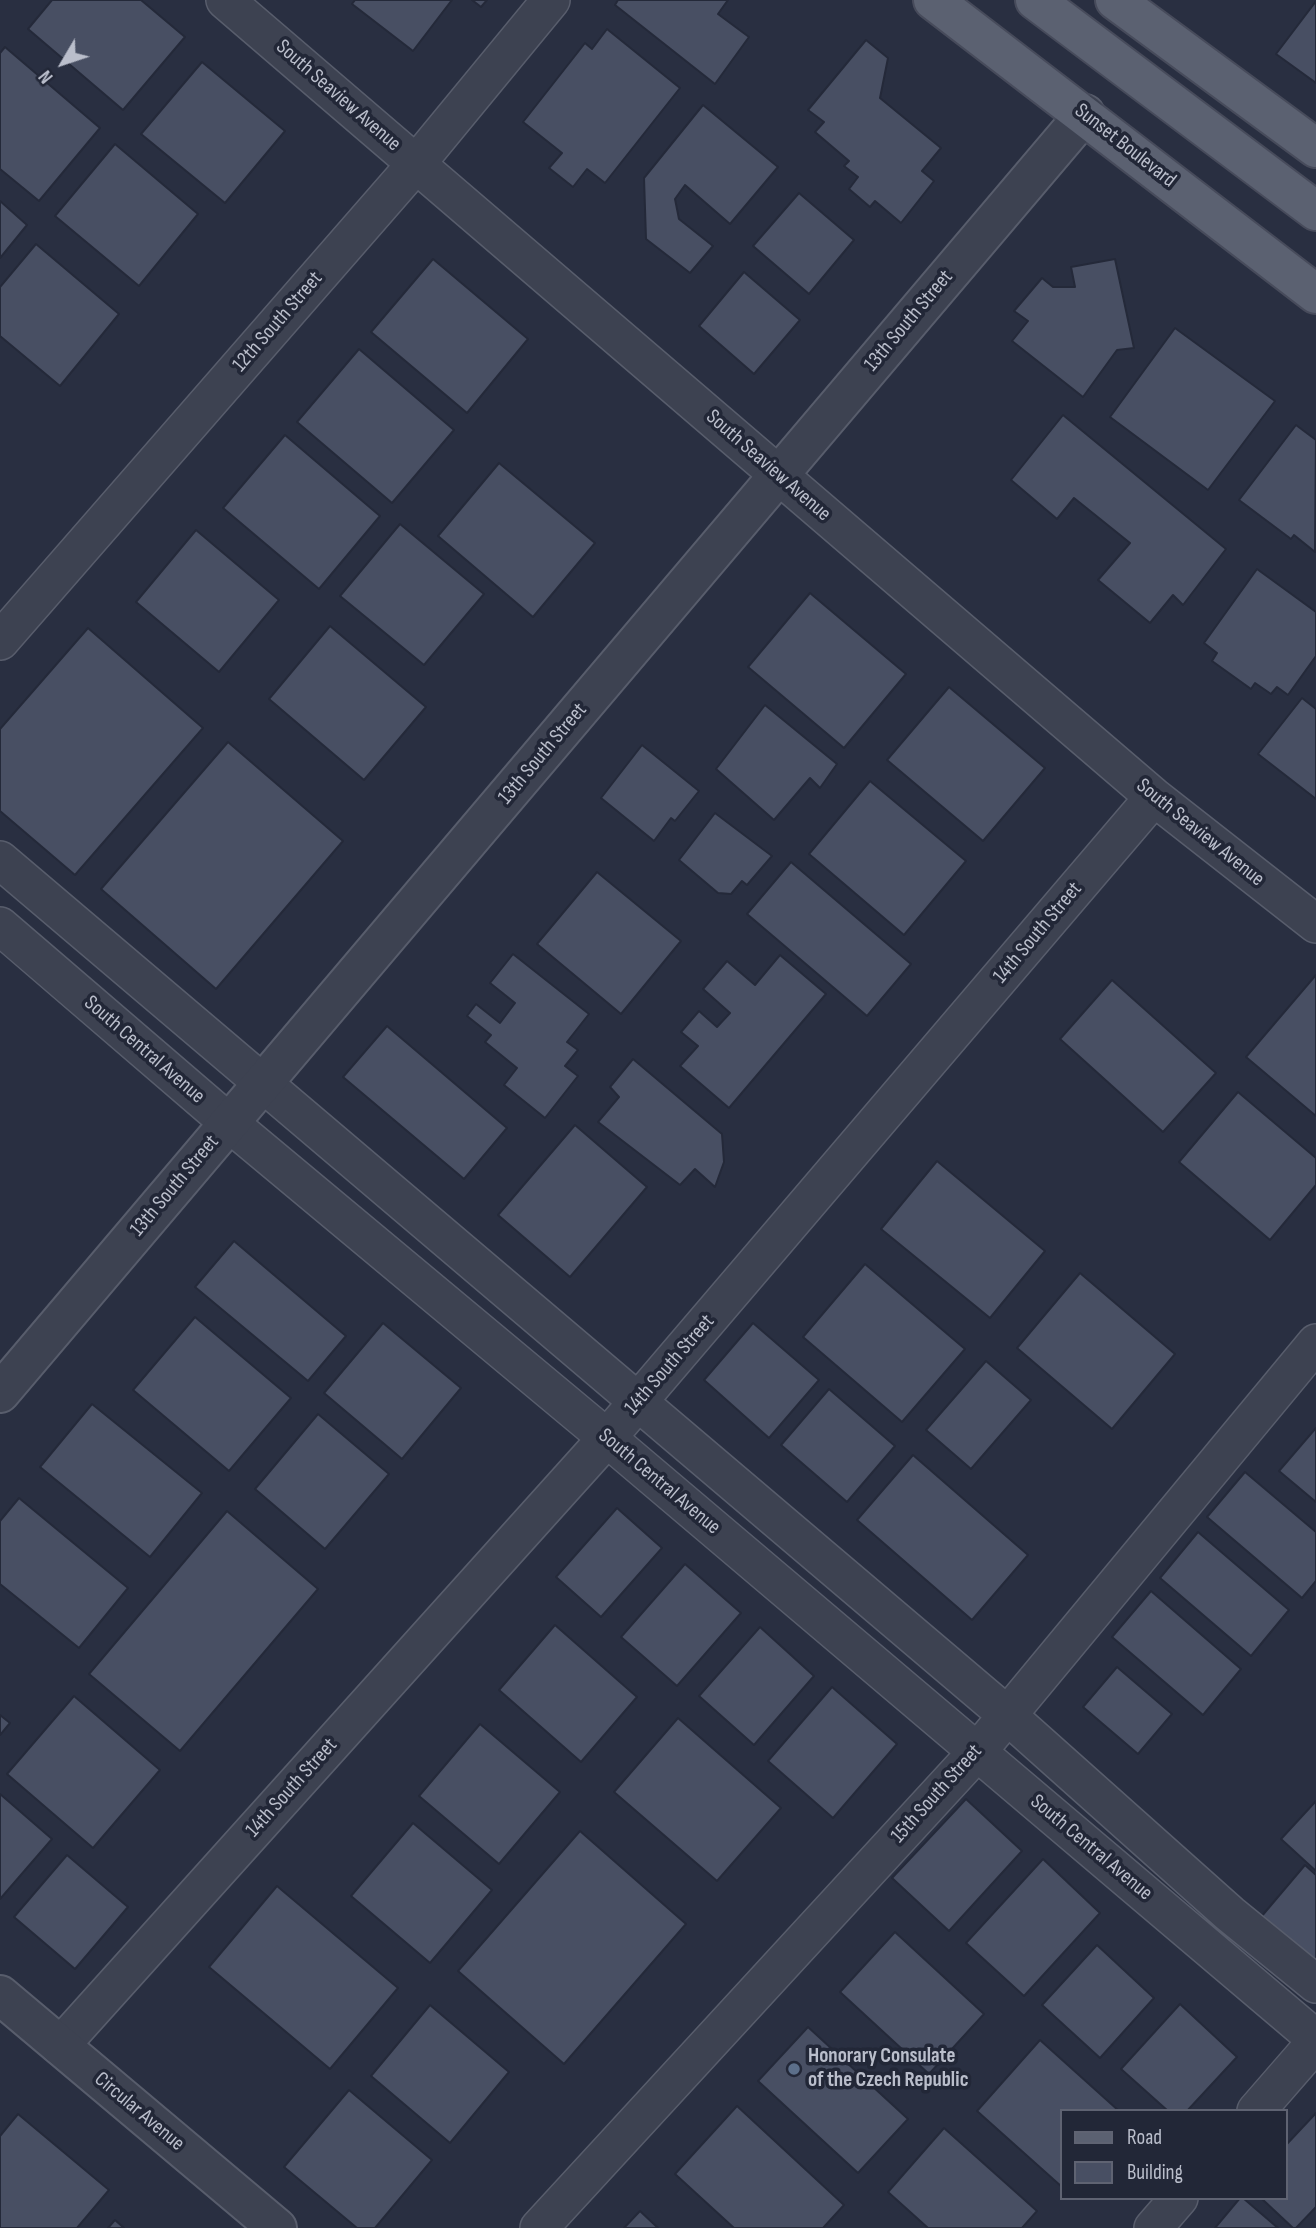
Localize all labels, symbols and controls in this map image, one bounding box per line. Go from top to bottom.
north arrow [28,28,98,98]
street label: South Seaview Avenue [270,35,406,157]
text: N [34,65,58,88]
street label: Sunset Boulevard [1069,99,1181,193]
street label: 13th South Street [859,265,959,377]
street label: 12th South Street [228,267,328,377]
street label: South Seaview Avenue [700,405,836,527]
street label: 13th South Street [493,698,593,810]
street label: South Seaview Avenue [1131,774,1269,892]
street label: 14th South Street [988,877,1088,989]
street label: South Central Avenue [79,991,209,1109]
street label: 13th South Street [125,1130,225,1242]
street label: 14th South Street [620,1310,720,1420]
street label: South Central Avenue [593,1424,725,1540]
street label: 14th South Street [241,1733,343,1843]
street label: 15th South Street [886,1739,988,1849]
street label: South Central Avenue [1025,1790,1157,1906]
place label: Honorary Consulate of the Czech Republic [808,2044,968,2094]
marker: Honorary Consulate of the Czech Republic [786,2061,802,2077]
street label: Circular Avenue [89,2067,189,2157]
legend [1060,2109,1288,2200]
text: Road [1127,2125,1162,2150]
text: Building [1127,2160,1183,2185]

